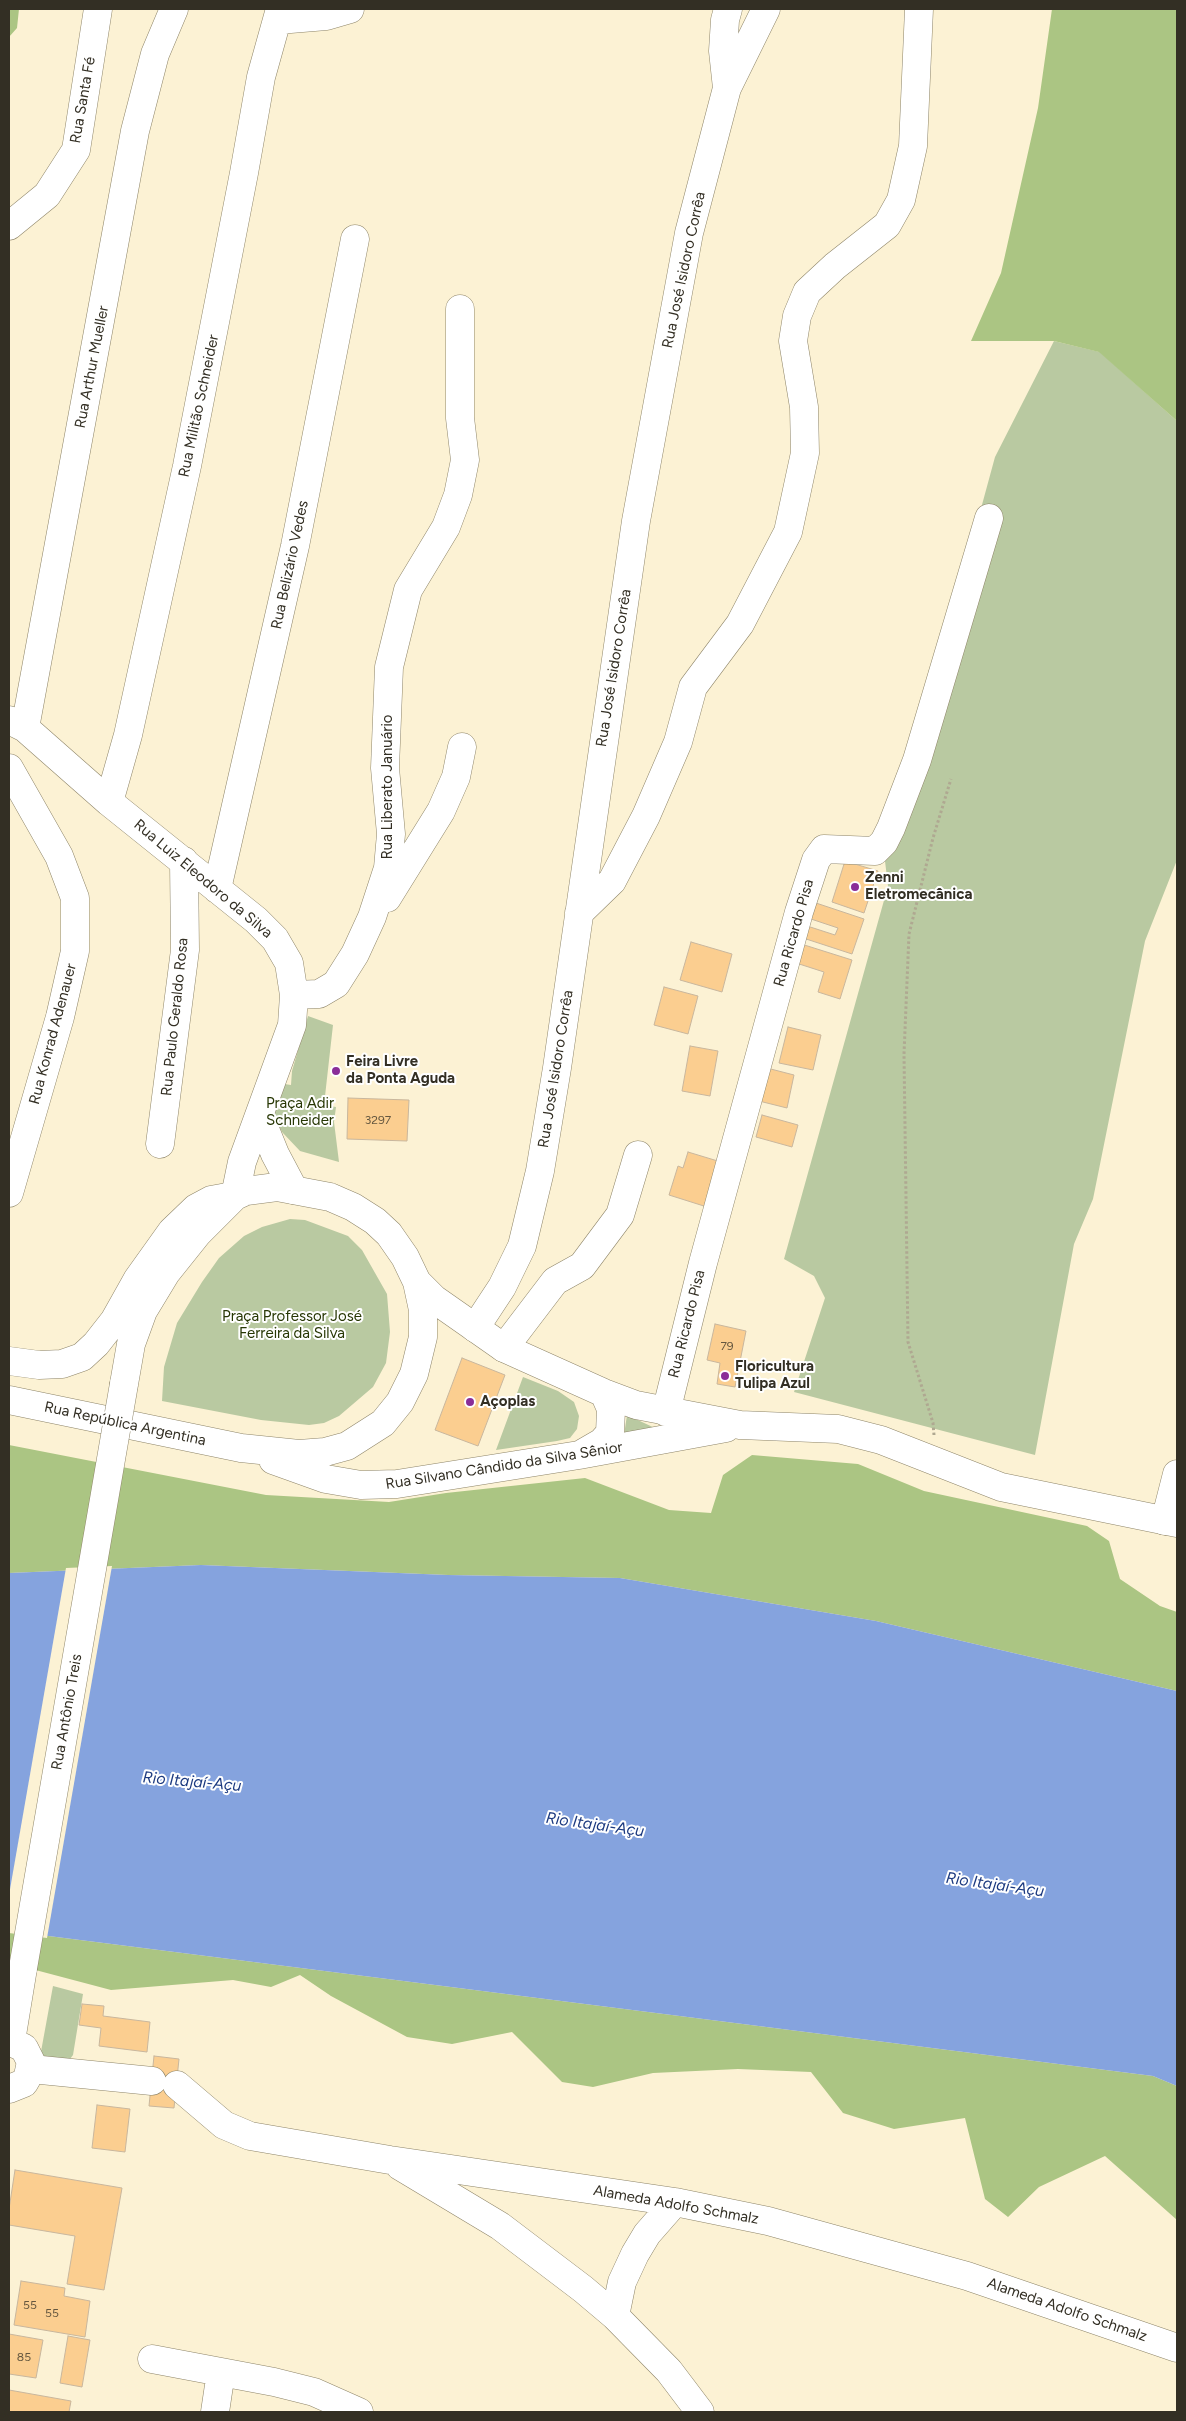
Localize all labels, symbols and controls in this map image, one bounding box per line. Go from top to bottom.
street label: Rua Santa Fé [67,55,99,145]
street label: Rua José Isidoro Corrêa [659,190,709,350]
street label: Rua Arthur Mueller [71,304,113,430]
street label: Rua Militão Schneider [175,333,223,479]
street label: Rua Belizário Vedes [268,499,312,631]
street label: Rua José Isidoro Corrêa [593,588,635,748]
street label: Rua Liberato Januário [379,714,397,860]
street label: Rua Luiz Eleodoro da Silva [130,816,276,942]
place label: Zenni Eletromecânica [865,869,972,904]
street label: Rua Ricardo Pisa [770,877,818,989]
marker: Zenni Eletromecânica [849,881,861,893]
street label: Rua Paulo Geraldo Rosa [158,937,192,1097]
street label: Rua Konrad Adenauer [26,962,80,1106]
street label: Rua José Isidoro Corrêa [535,989,577,1149]
place label: Feira Livre da Ponta Aguda [346,1053,455,1088]
marker: Feira Livre da Ponta Aguda [330,1065,342,1077]
park label: Praça Adir Schneider [266,1095,334,1130]
house number: 3297 [365,1113,391,1127]
street label: Rua Ricardo Pisa [665,1268,709,1380]
park label: Praça Professor José Ferreira da Silva [222,1308,362,1343]
house number: 79 [720,1339,734,1353]
place label: Floricultura Tulipa Azul [735,1358,814,1393]
marker: Floricultura Tulipa Azul [719,1370,731,1382]
place label: Açoplas [480,1393,535,1411]
marker: Açoplas [464,1396,476,1408]
street label: Rua República Argentina [43,1398,207,1450]
street label: Rua Silvano Cândido da Silva Sênior [384,1438,624,1494]
street label: Rua Antônio Treis [48,1653,86,1771]
water label: Rio Itajaí-Açu [142,1768,242,1796]
water label: Rio Itajaí-Açu [545,1809,645,1841]
water label: Rio Itajaí-Açu [945,1869,1045,1901]
street label: Alameda Adolfo Schmalz [592,2182,760,2228]
street label: Alameda Adolfo Schmalz [985,2274,1149,2346]
house number: 55 [23,2298,37,2312]
house number: 55 [45,2306,59,2320]
house number: 85 [17,2350,31,2364]

